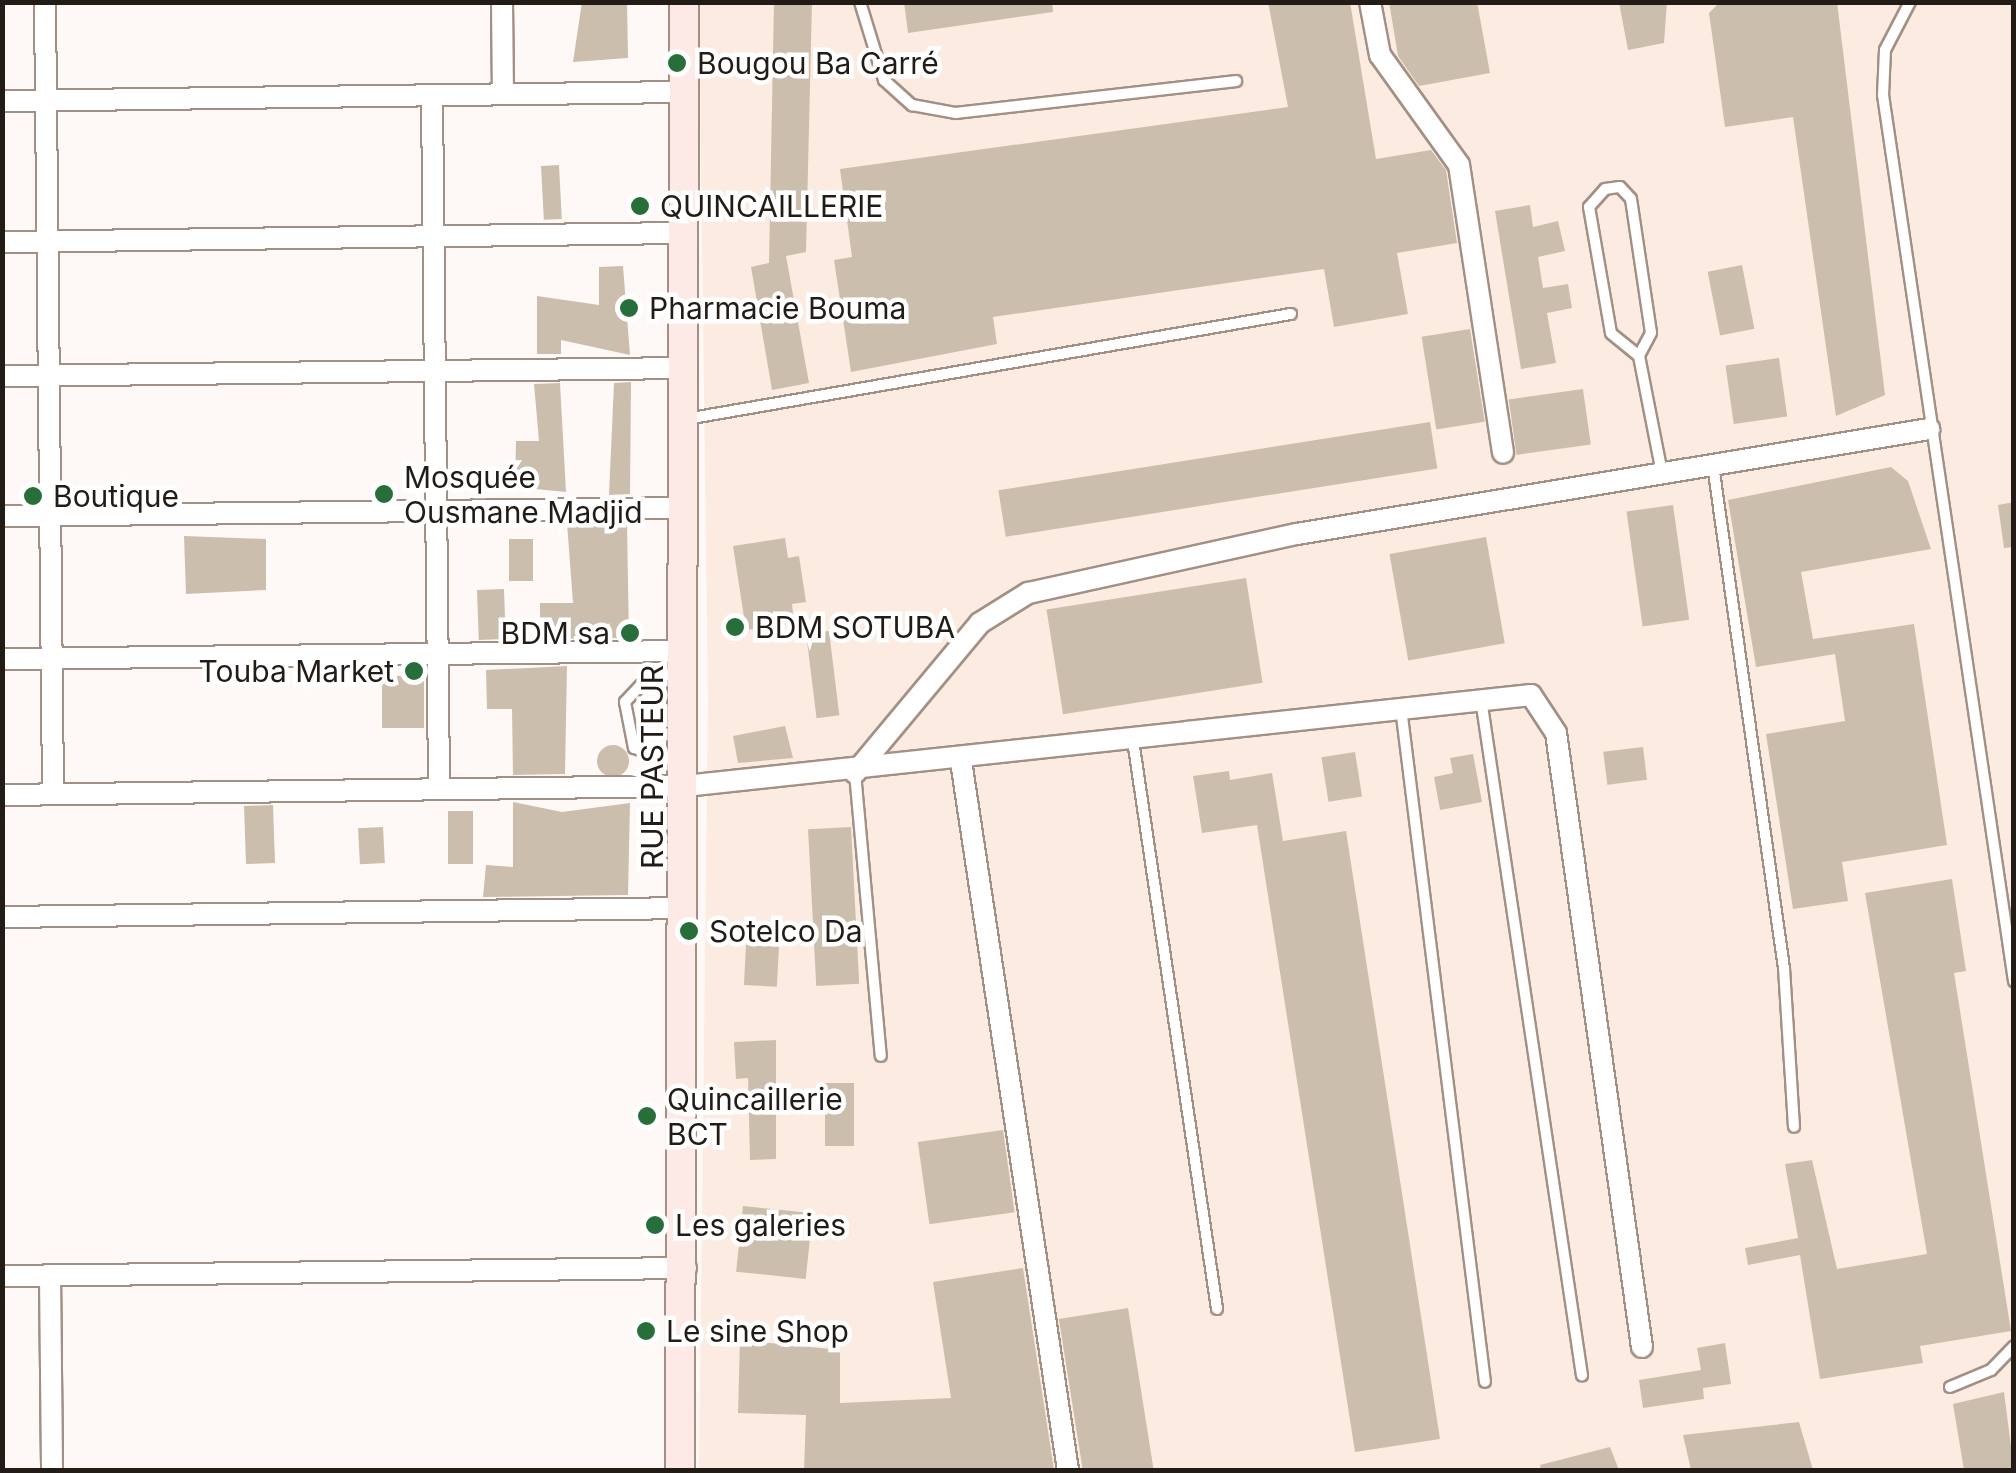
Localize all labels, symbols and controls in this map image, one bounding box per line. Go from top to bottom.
place label: Bougou Ba Carré [697,45,939,81]
marker: Bougou Ba Carré [666,52,688,74]
place label: QUINCAILLERIE [660,188,883,224]
marker: QUINCAILLERIE [629,195,651,217]
place label: Pharmacie Bouma [649,290,906,326]
marker: Pharmacie Bouma [618,297,640,319]
place label: Mosquée Ousmane Madjid [404,459,643,530]
place label: Boutique [53,478,179,514]
marker: Mosquée Ousmane Madjid [373,483,395,505]
marker: Boutique [22,485,44,507]
place label: BDM SOTUBA [755,609,955,645]
place label: BDM sa [501,615,610,651]
marker: BDM SOTUBA [724,616,746,638]
marker: BDM sa [619,622,641,644]
place label: Touba Market [199,653,394,689]
marker: Touba Market [403,660,425,682]
street label: RUE PASTEUR [634,665,670,869]
place label: Sotelco Da [709,913,863,949]
marker: Sotelco Da [678,920,700,942]
place label: Quincaillerie BCT [667,1081,843,1152]
marker: Quincaillerie BCT [636,1105,658,1127]
place label: Les galeries [675,1207,846,1243]
marker: Les galeries [644,1214,666,1236]
place label: Le sine Shop [666,1313,849,1349]
marker: Le sine Shop [635,1320,657,1342]

